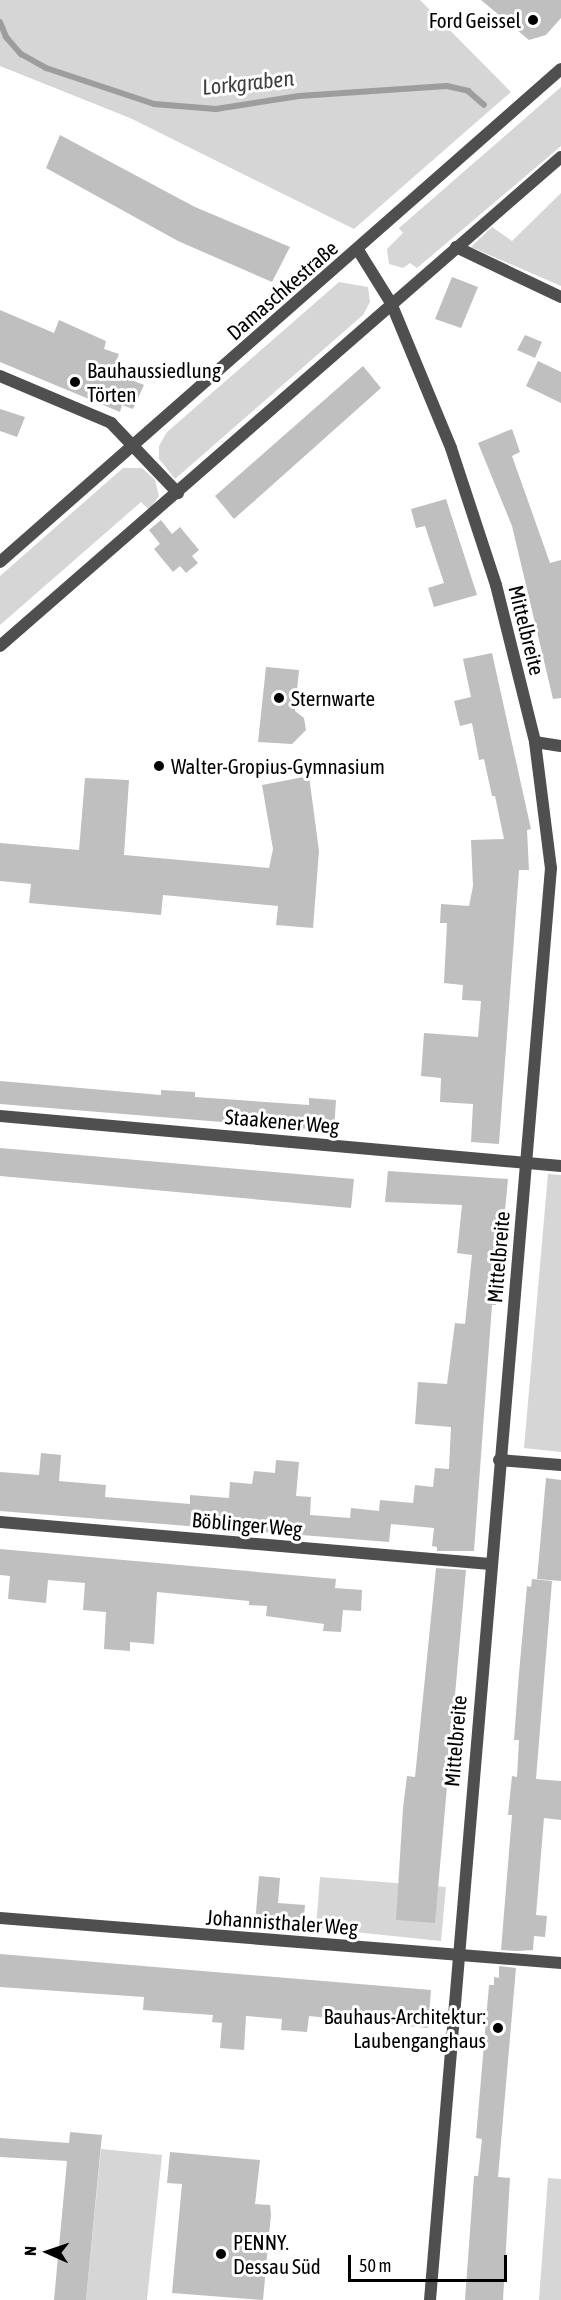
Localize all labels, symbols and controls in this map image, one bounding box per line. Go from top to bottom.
place label: Ford Geissel [429,7,521,33]
marker: Ford Geissel [526,13,540,27]
water label: Lorkgraben [201,65,295,101]
street label: Damaschkestraße [221,235,343,345]
place label: Bauhaussiedlung Törten [87,357,221,407]
marker: Bauhaussiedlung Törten [68,375,82,389]
street label: Mittelbreite [504,582,550,678]
place label: Sternwarte [291,685,375,711]
marker: Sternwarte [272,691,286,705]
place label: Walter-Gropius-Gymnasium [171,753,385,779]
marker: Walter-Gropius-Gymnasium [152,759,166,773]
street label: Staakener Weg [224,1103,340,1139]
street label: Mittelbreite [481,1210,515,1304]
street label: Böblinger Weg [191,1507,303,1541]
street label: Mittelbreite [438,1694,472,1788]
street label: Johannisthaler Weg [205,1904,359,1940]
place label: Bauhaus-Architektur: Laubenganghaus [323,2003,486,2053]
marker: Bauhaus-Architektur: Laubenganghaus [491,2021,505,2035]
north arrow [18,2222,78,2282]
place label: PENNY. Dessau Süd [233,2229,321,2279]
scale bar [351,2243,510,2281]
text: N [21,2246,39,2256]
marker: PENNY. Dessau Süd [214,2247,228,2261]
text: 50 m [359,2255,391,2276]

